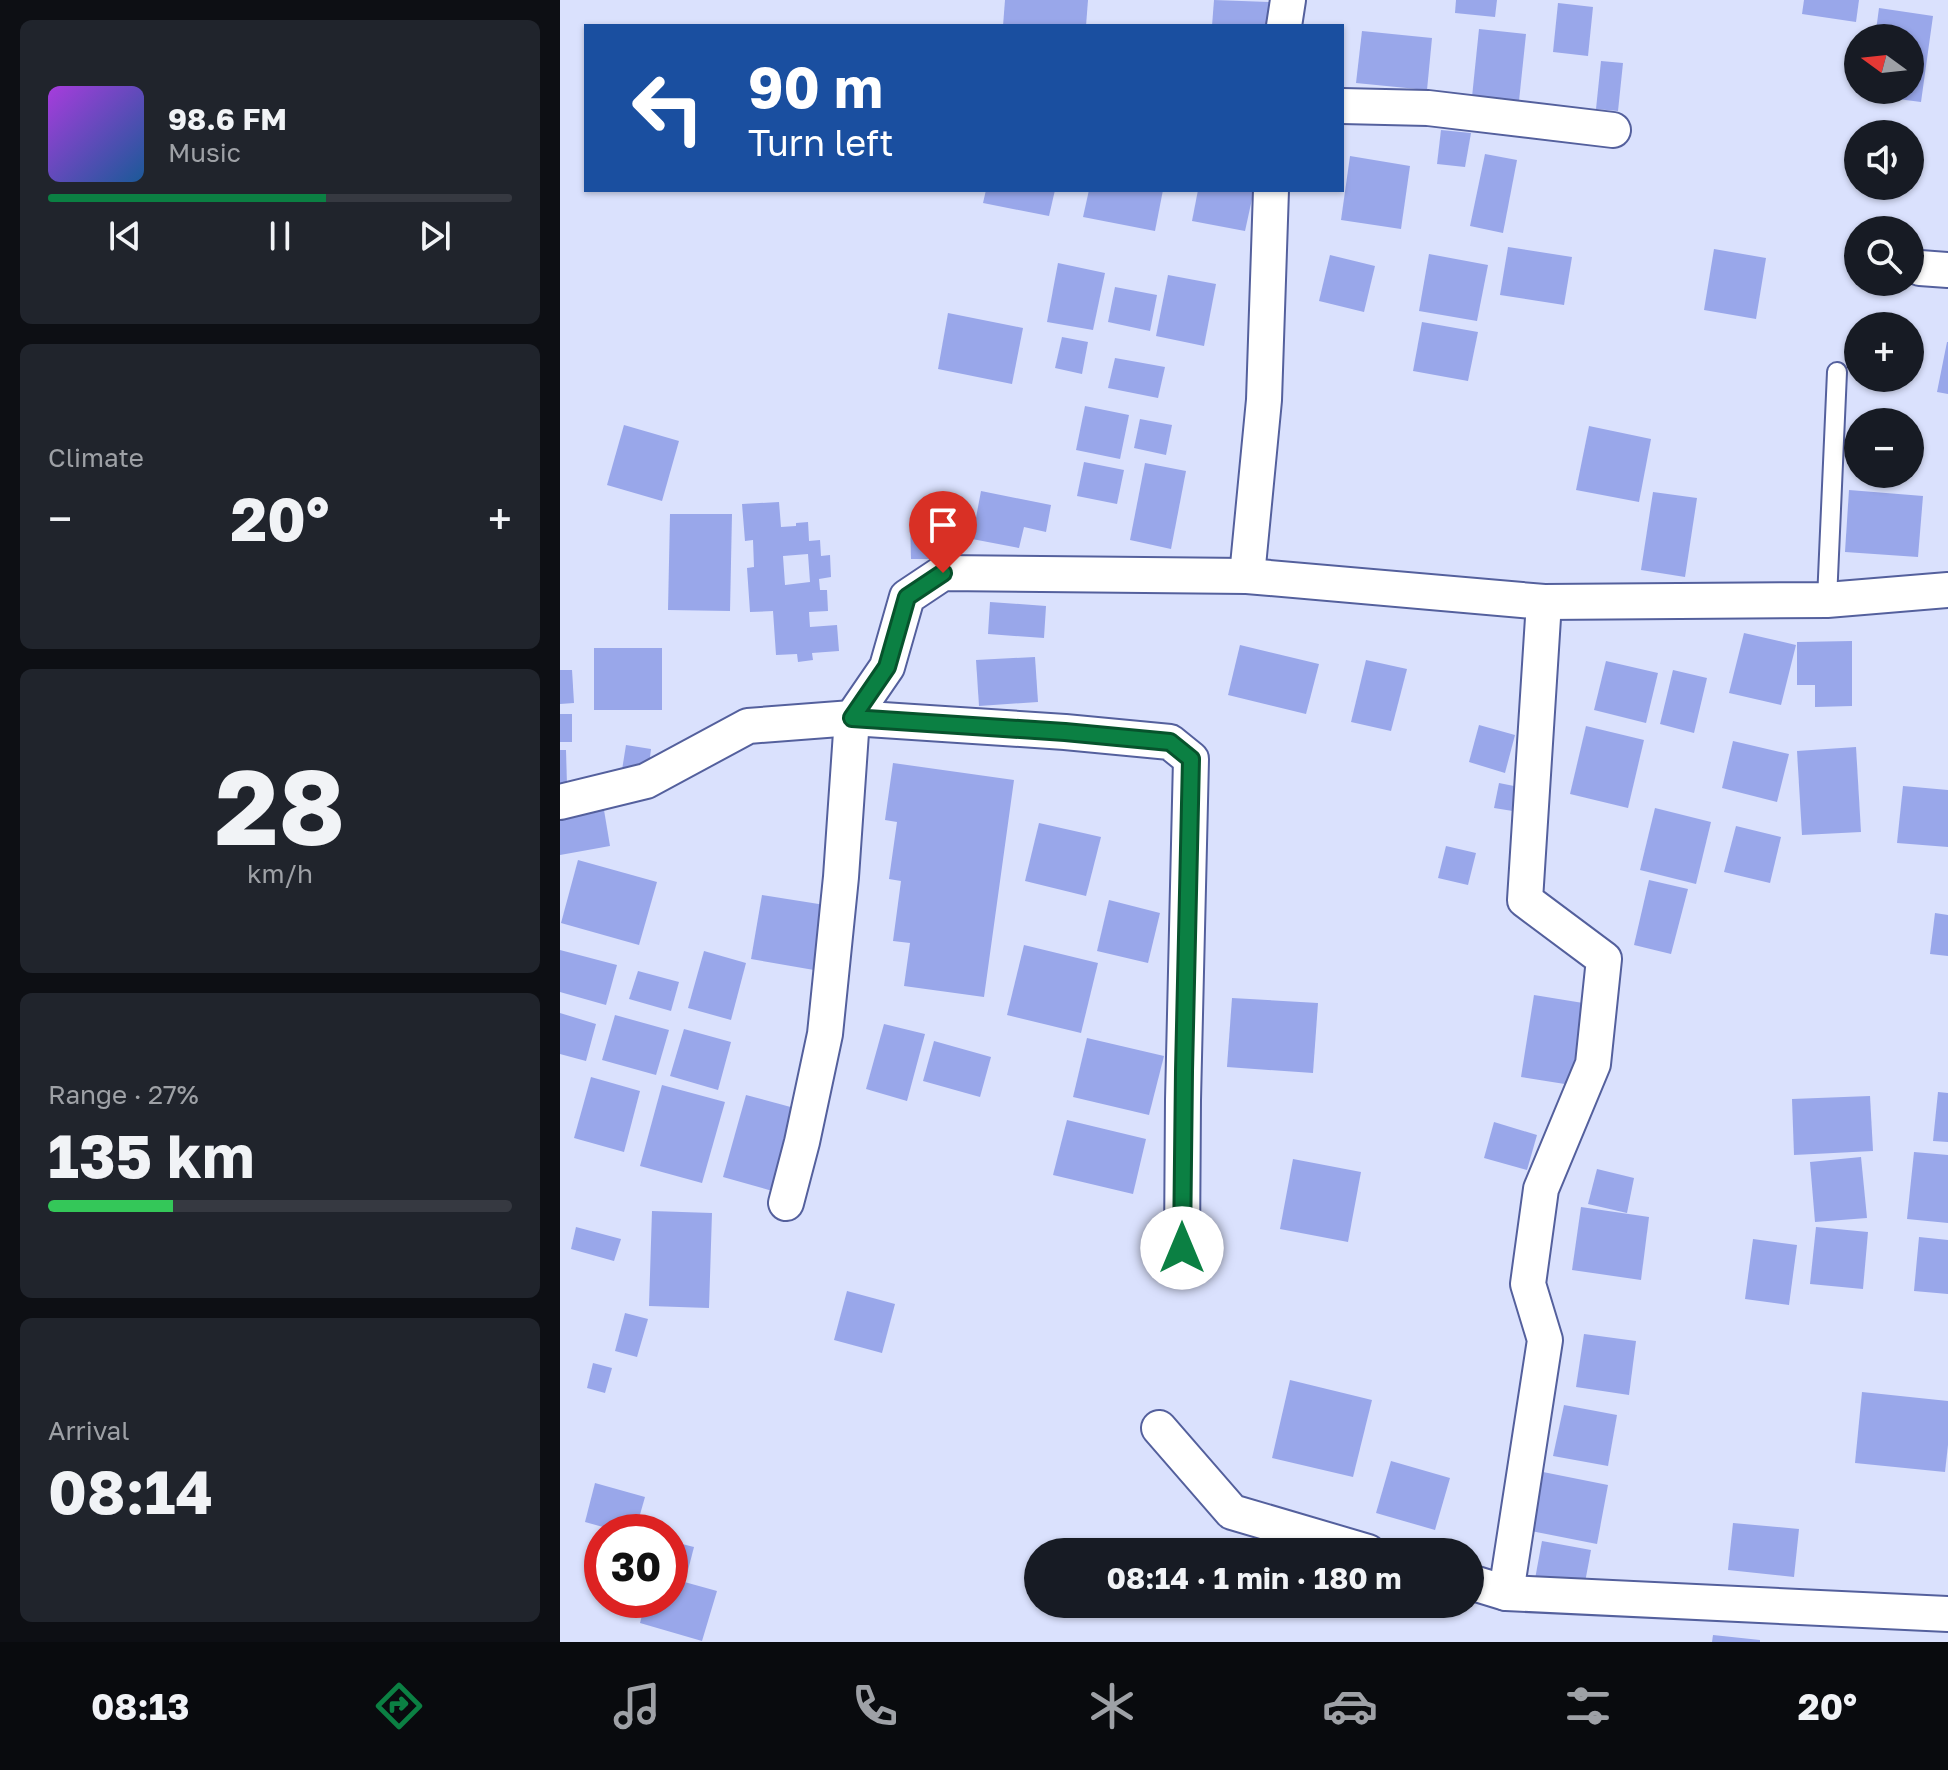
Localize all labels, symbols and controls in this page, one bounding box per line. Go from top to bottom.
north arrow [1844,24,1924,104]
map controls [1844,24,1924,488]
text: 90 m [748,53,883,120]
icon: left [616,56,720,160]
text: 98.6 FM [168,101,287,137]
button: sound [1844,120,1924,200]
text: Turn left [748,121,894,164]
text: Music [168,137,241,168]
icon: previous [103,214,147,258]
icon: pause [258,214,302,258]
icon: next [413,214,457,258]
button: search [1844,216,1924,296]
button: + [1844,312,1924,392]
button: − [1844,408,1924,488]
text: Climate [48,442,144,473]
text: 20° [231,482,330,554]
pin [909,491,977,573]
text: − [48,492,72,545]
text: + [488,492,512,545]
icon: arrive [921,503,965,547]
text: 28 [215,743,345,868]
text: km/h [247,858,313,889]
text: Range · 27% [48,1079,199,1110]
text: 135 km [48,1119,254,1191]
position arrow [1140,1206,1224,1290]
text: Arrival [48,1415,129,1446]
text: 08:14 [48,1455,213,1527]
speed limit sign: 30 [584,1514,688,1618]
text: 08:14 · 1 min · 180 m [1106,1560,1402,1596]
icon: directions [371,1678,427,1734]
icon: music [609,1678,665,1734]
icon: phone [847,1678,903,1734]
icon: climate [1084,1678,1140,1734]
icon: car [1322,1678,1378,1734]
icon: filters [1560,1678,1616,1734]
text: 08:13 [91,1685,189,1728]
text: 20° [1798,1685,1857,1728]

